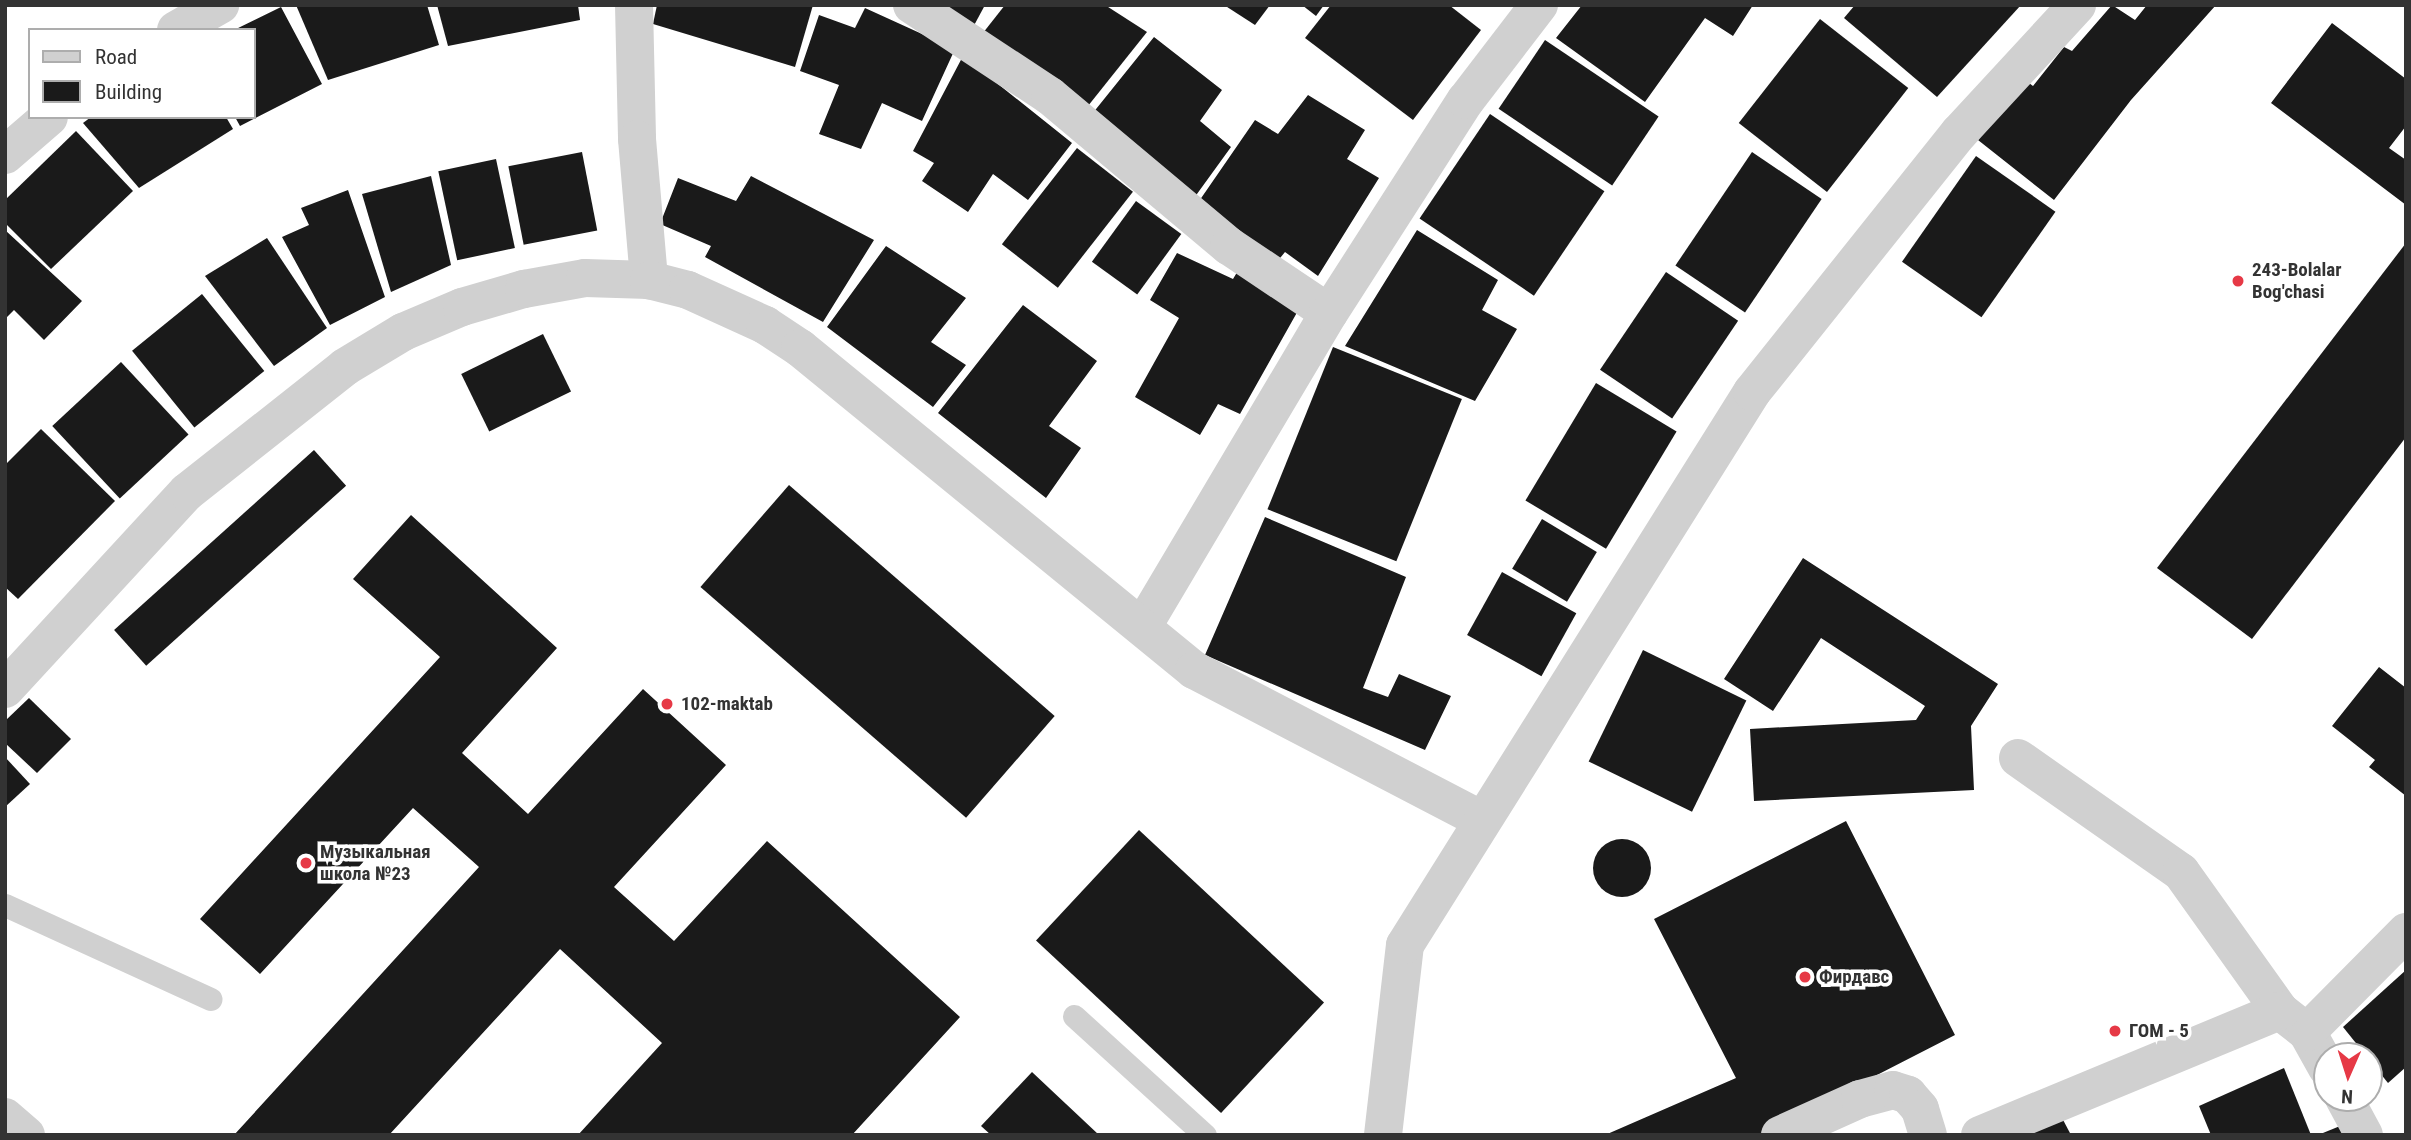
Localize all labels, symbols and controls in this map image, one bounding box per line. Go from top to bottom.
legend [28,28,256,119]
text: Road [95,45,137,69]
text: Building [95,80,162,104]
place label: 243-Bolalar Bog'chasi [2252,259,2342,303]
marker: 243-Bolalar Bog'chasi [2230,273,2246,289]
place label: 102-maktab [681,693,773,715]
marker: 102-maktab [659,696,675,712]
place label: Музыкальная школа №23 [320,841,431,885]
marker: Музыкальная школа №23 [298,855,314,871]
place label: Фирдавс [1819,966,1889,988]
marker: Фирдавс [1797,969,1813,985]
place label: ГОМ - 5 [2129,1020,2189,1042]
marker: ГОМ - 5 [2107,1023,2123,1039]
north arrow [2313,1042,2383,1112]
text: N [2341,1085,2353,1108]

